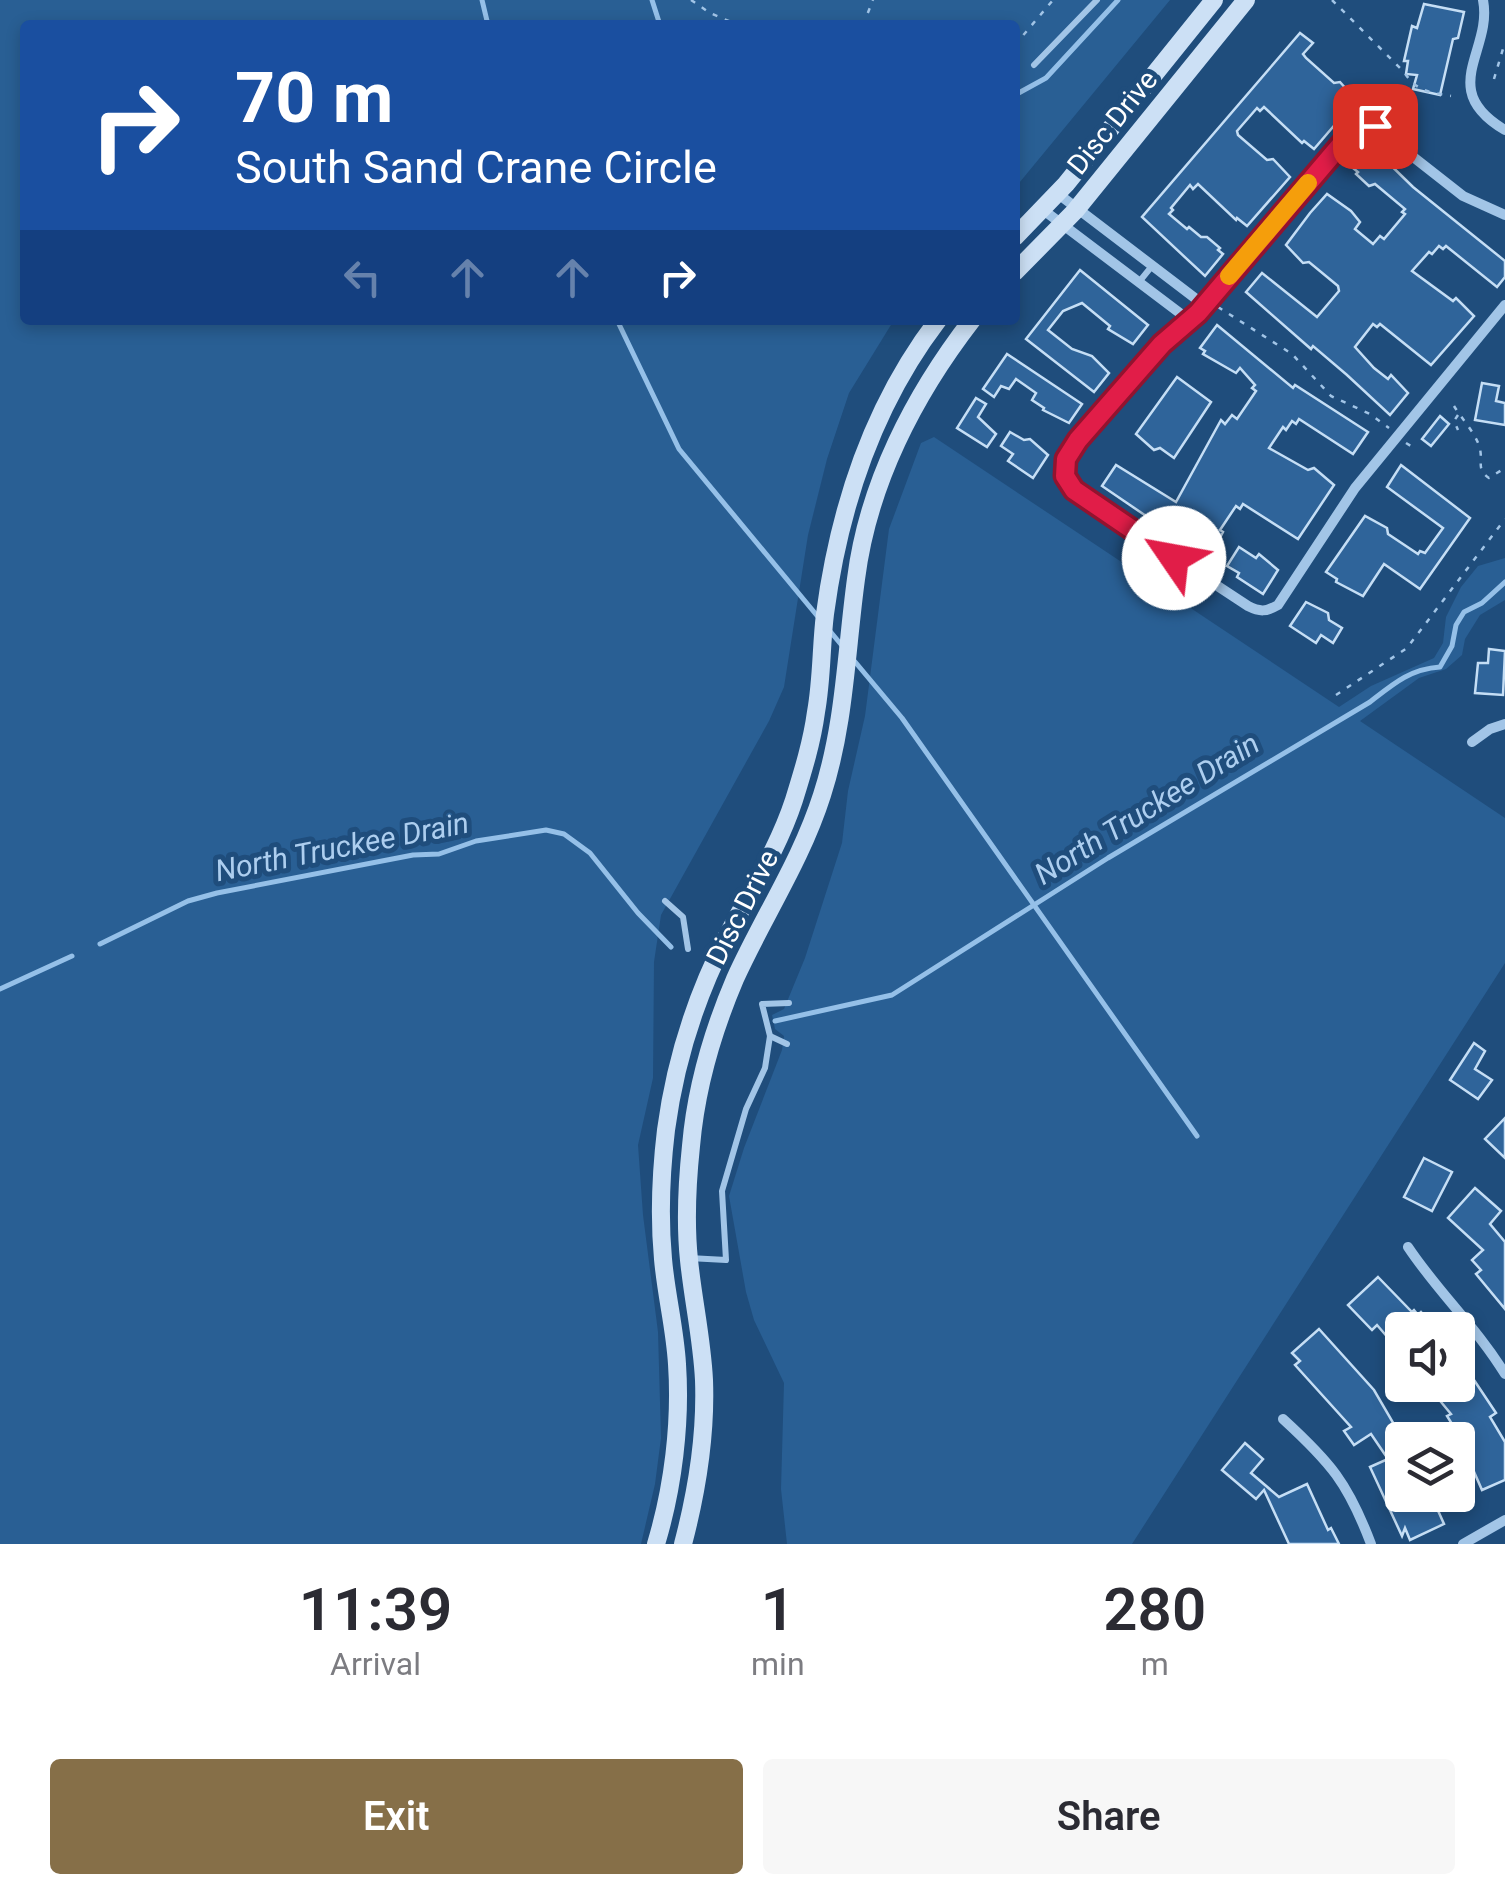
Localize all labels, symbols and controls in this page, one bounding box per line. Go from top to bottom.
text: 70 m [235,57,393,139]
icon: right [70,60,200,190]
street label: Disc Drive [1061,64,1164,181]
pin [1333,84,1418,169]
icon: arrive [1348,99,1403,154]
text: South Sand Crane Circle [235,141,717,194]
icon: left [335,250,390,305]
icon: ahead [440,250,495,305]
icon: ahead [545,250,600,305]
icon: right [650,250,705,305]
position arrow [1122,506,1226,610]
water label: North Truckee Drain [1028,725,1265,892]
water label: North Truckee Drain [212,805,472,888]
street label: Disc Drive [700,844,785,970]
map controls [1385,1312,1475,1512]
button: sound [1385,1312,1475,1402]
button: layers [1385,1422,1475,1512]
text: 11:39 [299,1574,452,1645]
text: 1 [761,1574,795,1645]
text: 280 [1103,1574,1206,1645]
text: Arrival [330,1645,421,1683]
text: min [751,1645,805,1683]
text: m [1141,1645,1169,1683]
button: Exit [50,1759,743,1874]
button: Share [763,1759,1455,1874]

